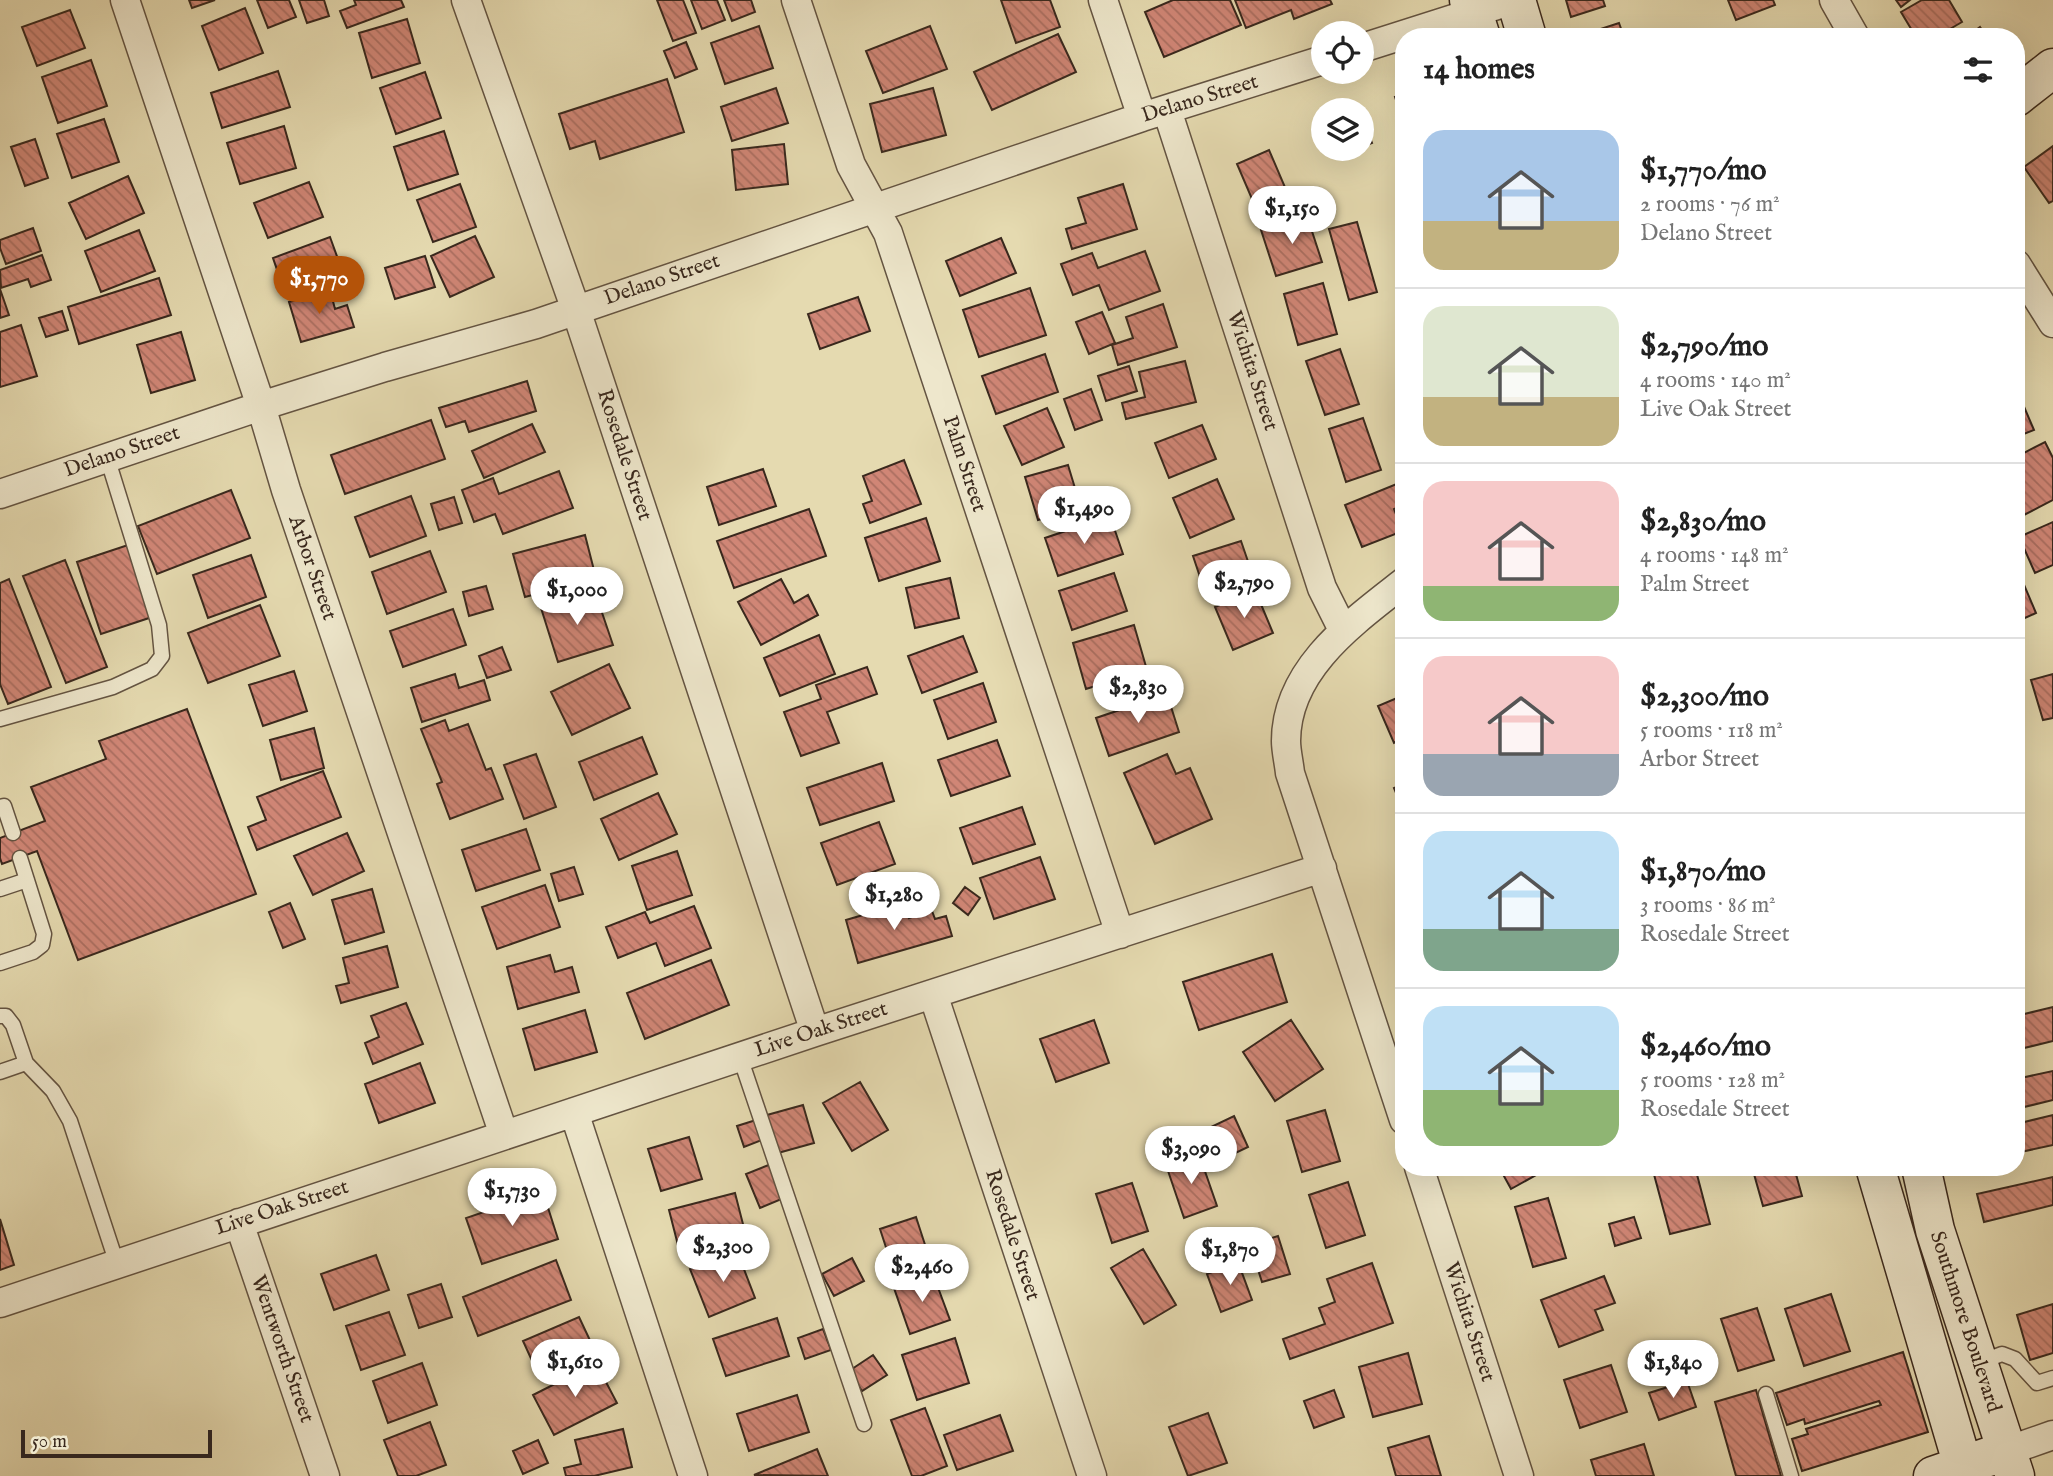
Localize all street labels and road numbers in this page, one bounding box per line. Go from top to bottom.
street label: Delano Street [1138,68,1262,130]
street label: Delano Street [601,248,723,312]
street label: Wichita Street [1220,308,1284,434]
street label: Rosedale Street [590,386,658,524]
street label: Palm Street [936,412,992,516]
street label: Delano Street [61,420,183,484]
street label: Arbor Street [281,511,342,624]
street label: Live Oak Street [751,996,891,1064]
street label: Rosedale Street [978,1166,1046,1304]
street label: Live Oak Street [212,1174,352,1242]
street label: Southmore Boulevard [1923,1228,2007,1417]
street label: Wichita Street [1437,1259,1501,1385]
street label: Wentworth Street [244,1271,320,1427]

